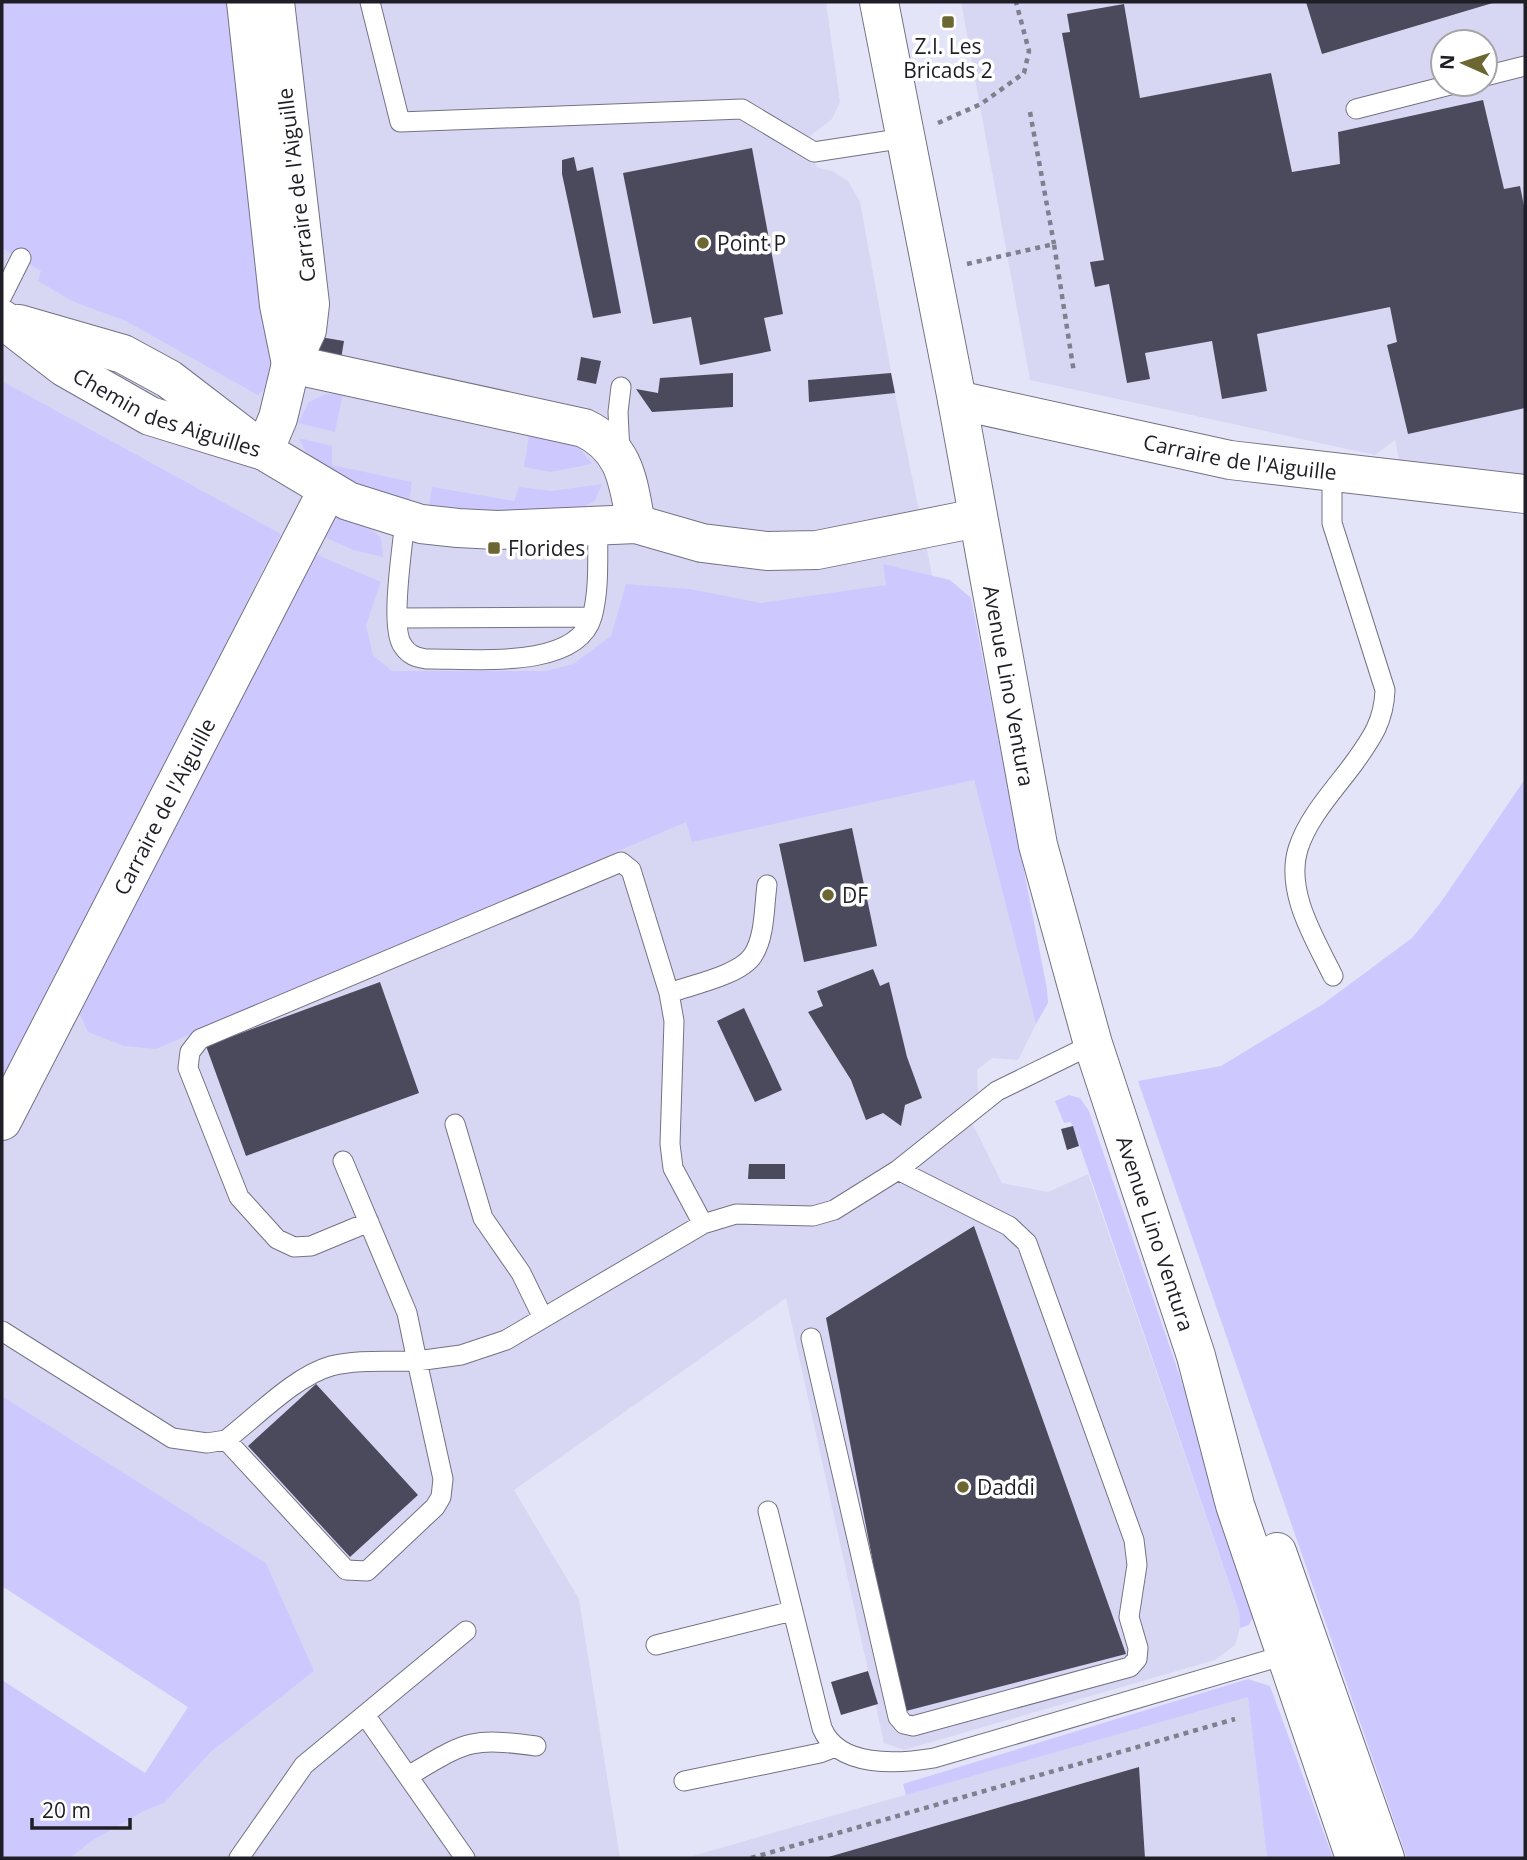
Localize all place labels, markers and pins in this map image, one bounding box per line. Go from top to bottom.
marker: Z.I. Les Bricads 2 [940,14,956,30]
place label: Z.I. Les Bricads 2 [903,32,993,84]
place label: Point P [717,229,786,257]
marker: Point P [695,235,711,251]
place label: Florides [508,534,585,562]
marker: Florides [486,540,502,556]
place label: DF [842,881,868,909]
marker: DF [820,887,836,903]
place label: Daddi [977,1473,1035,1501]
marker: Daddi [955,1479,971,1495]

